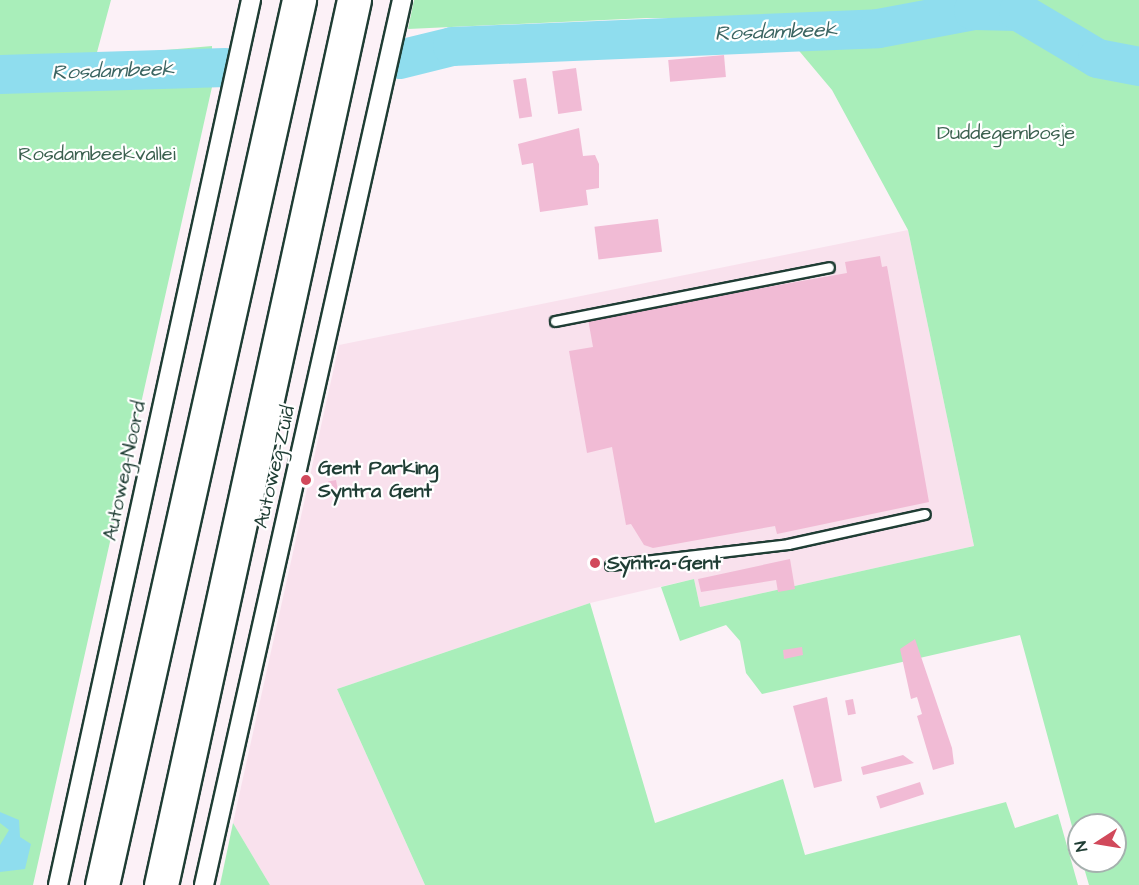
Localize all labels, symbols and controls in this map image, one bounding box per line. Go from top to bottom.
water label: Rosdambeek [714,17,838,47]
water label: Rosdambeek [51,56,175,86]
park label: Duddegembosje [937,121,1075,145]
park label: Rosdambeekvallei [18,142,176,166]
street label: Autoweg-Noord [98,399,152,543]
street label: Autoweg-Zuid [249,403,301,531]
place label: Gent Parking Syntra Gent [318,456,438,503]
marker: Gent Parking Syntra Gent [299,473,313,487]
place label: Syntra Gent [607,551,721,575]
marker: Syntra Gent [588,556,602,570]
north arrow [1067,813,1127,873]
text: N [1070,839,1093,854]

